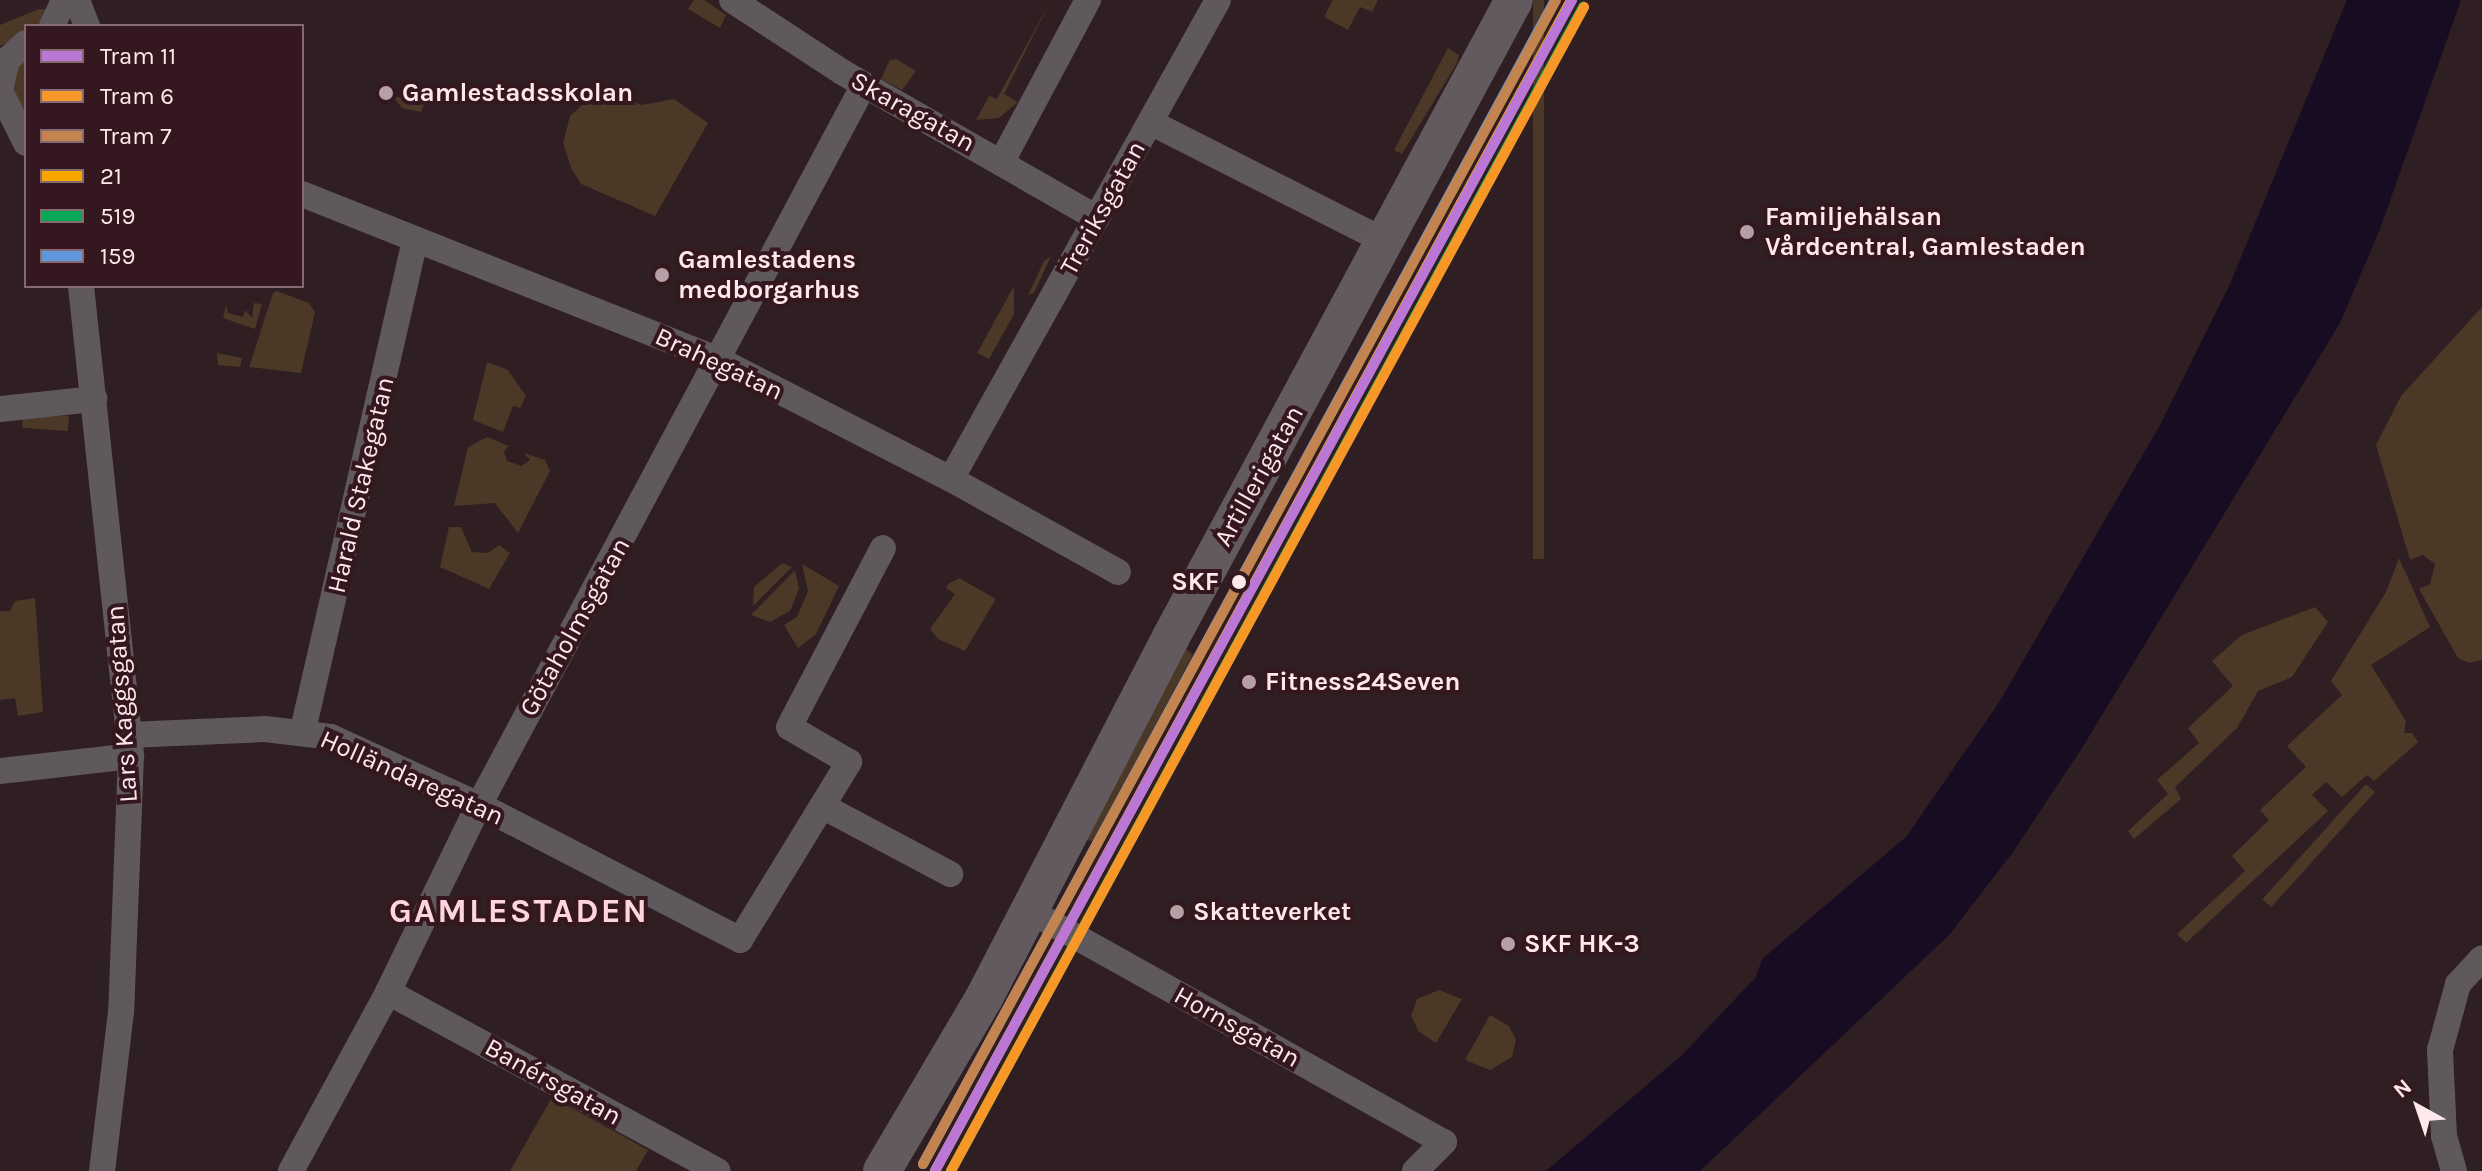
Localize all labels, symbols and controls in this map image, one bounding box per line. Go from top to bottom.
legend [24,24,304,288]
text: Tram 11 [100,42,176,70]
street label: Skaragatan [845,65,981,159]
place label: Gamlestadsskolan [402,77,633,109]
text: Tram 6 [100,82,174,110]
marker: Gamlestadsskolan [377,84,395,102]
text: Tram 7 [100,122,172,150]
street label: Treriksgatan [1053,136,1153,280]
text: 21 [100,162,122,190]
place label: Familjehälsan Vårdcentral, Gamlestaden [1765,201,2086,262]
text: 519 [100,202,135,230]
marker: Familjehälsan Vårdcentral, Gamlestaden [1736,221,1758,243]
text: 159 [100,242,135,270]
place label: Gamlestadens medborgarhus [678,244,860,306]
marker: Gamlestadens medborgarhus [653,266,671,284]
street label: Brahegatan [650,321,788,407]
street label: Harald Stakegatan [321,374,401,596]
street label: Artillerigatan [1208,400,1310,552]
street label: Götaholmsgatan [513,532,637,722]
place label: SKF [1171,566,1219,598]
marker: SKF [1226,569,1252,595]
street label: Lars Kaggsgatan [100,604,144,804]
place label: Fitness24Seven [1265,666,1460,698]
marker: Fitness24Seven [1240,673,1258,691]
street label: Holländaregatan [315,724,509,832]
district label: GAMLESTADEN [389,892,649,932]
place label: Skatteverket [1193,896,1351,928]
marker: Skatteverket [1168,903,1186,921]
place label: SKF HK-3 [1524,928,1640,960]
marker: SKF HK-3 [1499,935,1517,953]
street label: Hornsgatan [1169,980,1305,1074]
street label: Banérsgatan [479,1032,627,1132]
north arrow [2378,1067,2458,1147]
text: N [2388,1074,2417,1104]

